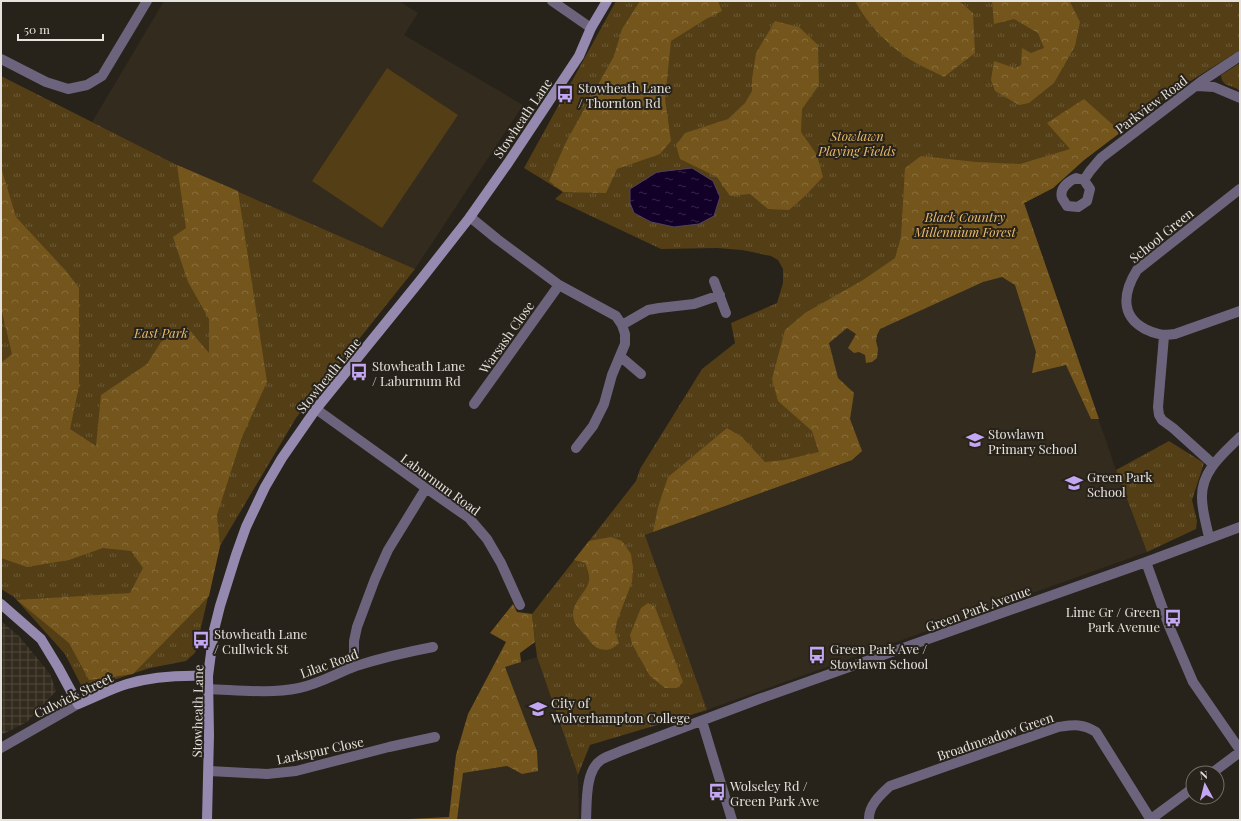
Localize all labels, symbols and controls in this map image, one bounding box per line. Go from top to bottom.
scale bar [18,16,103,42]
text: 50 m [24,21,50,37]
street label: Parkview Road [1112,71,1191,137]
street label: Stowheath Lane [489,74,555,161]
place label: Stowheath Lane / Thornton Rd [578,79,671,111]
bus stop icon: Stowheath Lane / Thornton Rd [555,84,575,104]
park label: Stowlawn Playing Fields [817,127,896,159]
street label: School Green [1125,204,1197,266]
park label: Black Country Millennium Forest [913,208,1016,240]
street label: Warsash Close [474,297,537,377]
park label: East Park [133,324,188,341]
street label: Stowheath Lane [292,333,364,416]
place label: Stowheath Lane / Laburnum Rd [372,357,465,389]
bus stop icon: Stowheath Lane / Laburnum Rd [349,362,369,382]
place label: Stowlawn Primary School [988,425,1078,457]
school or university icon: Stowlawn Primary School [965,430,985,450]
street label: Laburnum Road [398,449,485,519]
place label: Green Park School [1087,468,1153,500]
school or university icon: Green Park School [1064,473,1084,493]
street label: Green Park Avenue [923,581,1033,635]
place label: Lime Gr / Green Park Avenue [1066,603,1160,635]
bus stop icon: Lime Gr / Green Park Avenue [1163,608,1183,628]
place label: Stowheath Lane / Cullwick St [214,625,307,657]
bus stop icon: Stowheath Lane / Cullwick St [191,630,211,650]
place label: Green Park Ave / Stowlawn School [830,640,929,672]
street label: Lilac Road [298,644,361,681]
bus stop icon: Green Park Ave / Stowlawn School [807,645,827,665]
street label: Stowheath Lane [188,664,206,758]
street label: Culwick Street [31,668,115,721]
place label: City of Wolverhampton College [550,694,690,726]
school or university icon: City of Wolverhampton College [528,699,548,719]
street label: Broadmeadow Green [934,708,1056,764]
street label: Larkspur Close [275,732,365,768]
north arrow [1185,765,1225,805]
text: N [1199,767,1209,783]
place label: Wolseley Rd / Green Park Ave [729,777,820,809]
bus stop icon: Wolseley Rd / Green Park Ave [707,782,727,802]

